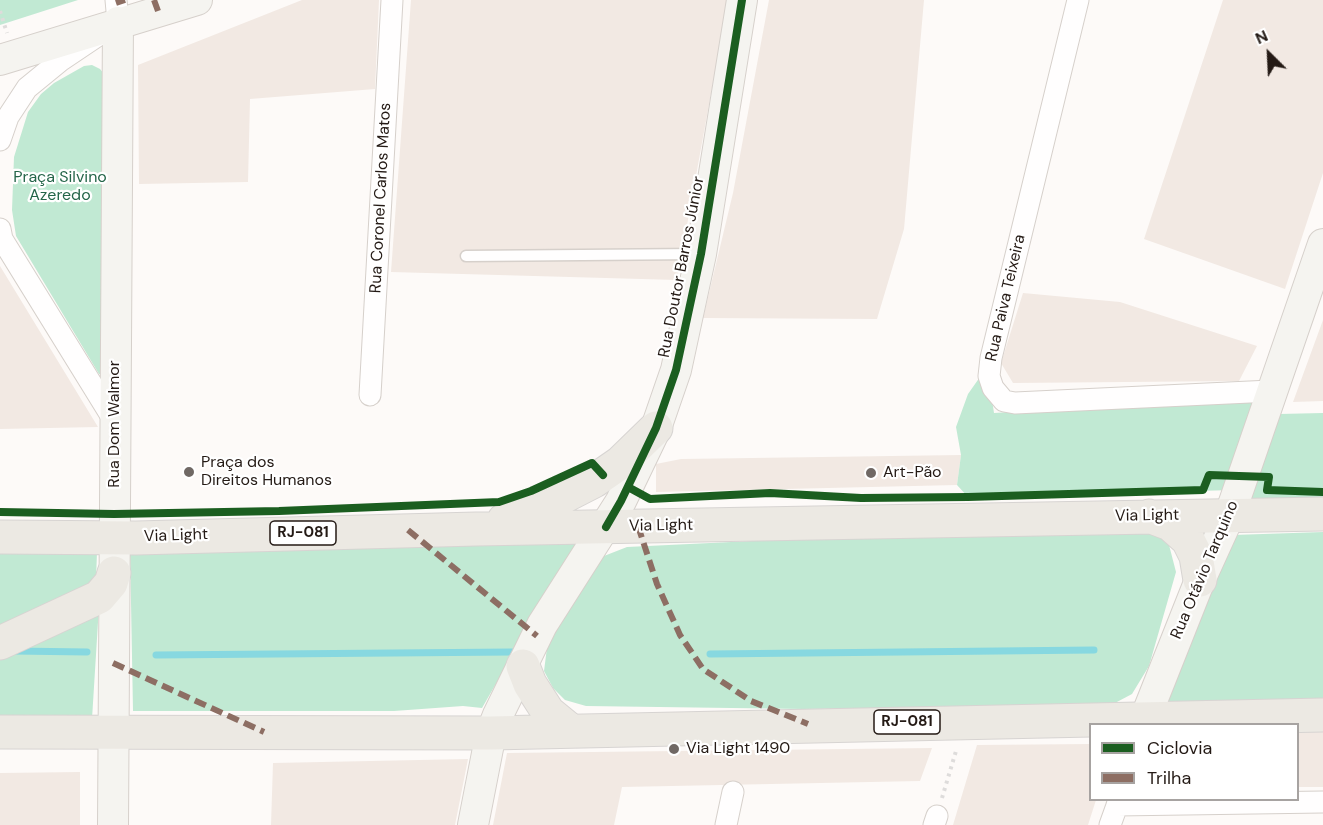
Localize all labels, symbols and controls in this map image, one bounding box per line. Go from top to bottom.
north arrow [1239,24,1299,84]
text: N [1252,25,1271,49]
street label: Rua Coronel Carlos Matos [366,102,396,294]
park label: Praça Silvino Azeredo [13,168,107,206]
street label: Rua Doutor Barros Júnior [655,175,709,359]
street label: Rua Paiva Teixeira [982,233,1030,363]
street label: Rua Dom Walmor [105,360,125,488]
place label: Praça dos Direitos Humanos [201,453,332,491]
place label: Art-Pão [883,463,942,483]
marker: Praça dos Direitos Humanos [182,465,196,479]
marker: Art-Pão [864,466,878,480]
street label: Rua Otávio Tarquino [1167,498,1243,642]
street label: Via Light [1115,506,1179,526]
street label: Via Light [629,516,693,536]
road number: RJ-081 [270,521,336,545]
street label: Via Light [144,525,208,547]
road number: RJ-081 [874,710,940,734]
legend [1089,723,1299,801]
text: Ciclovia [1147,736,1212,760]
place label: Via Light 1490 [686,739,790,759]
marker: Via Light 1490 [667,742,681,756]
text: Trilha [1147,766,1191,790]

